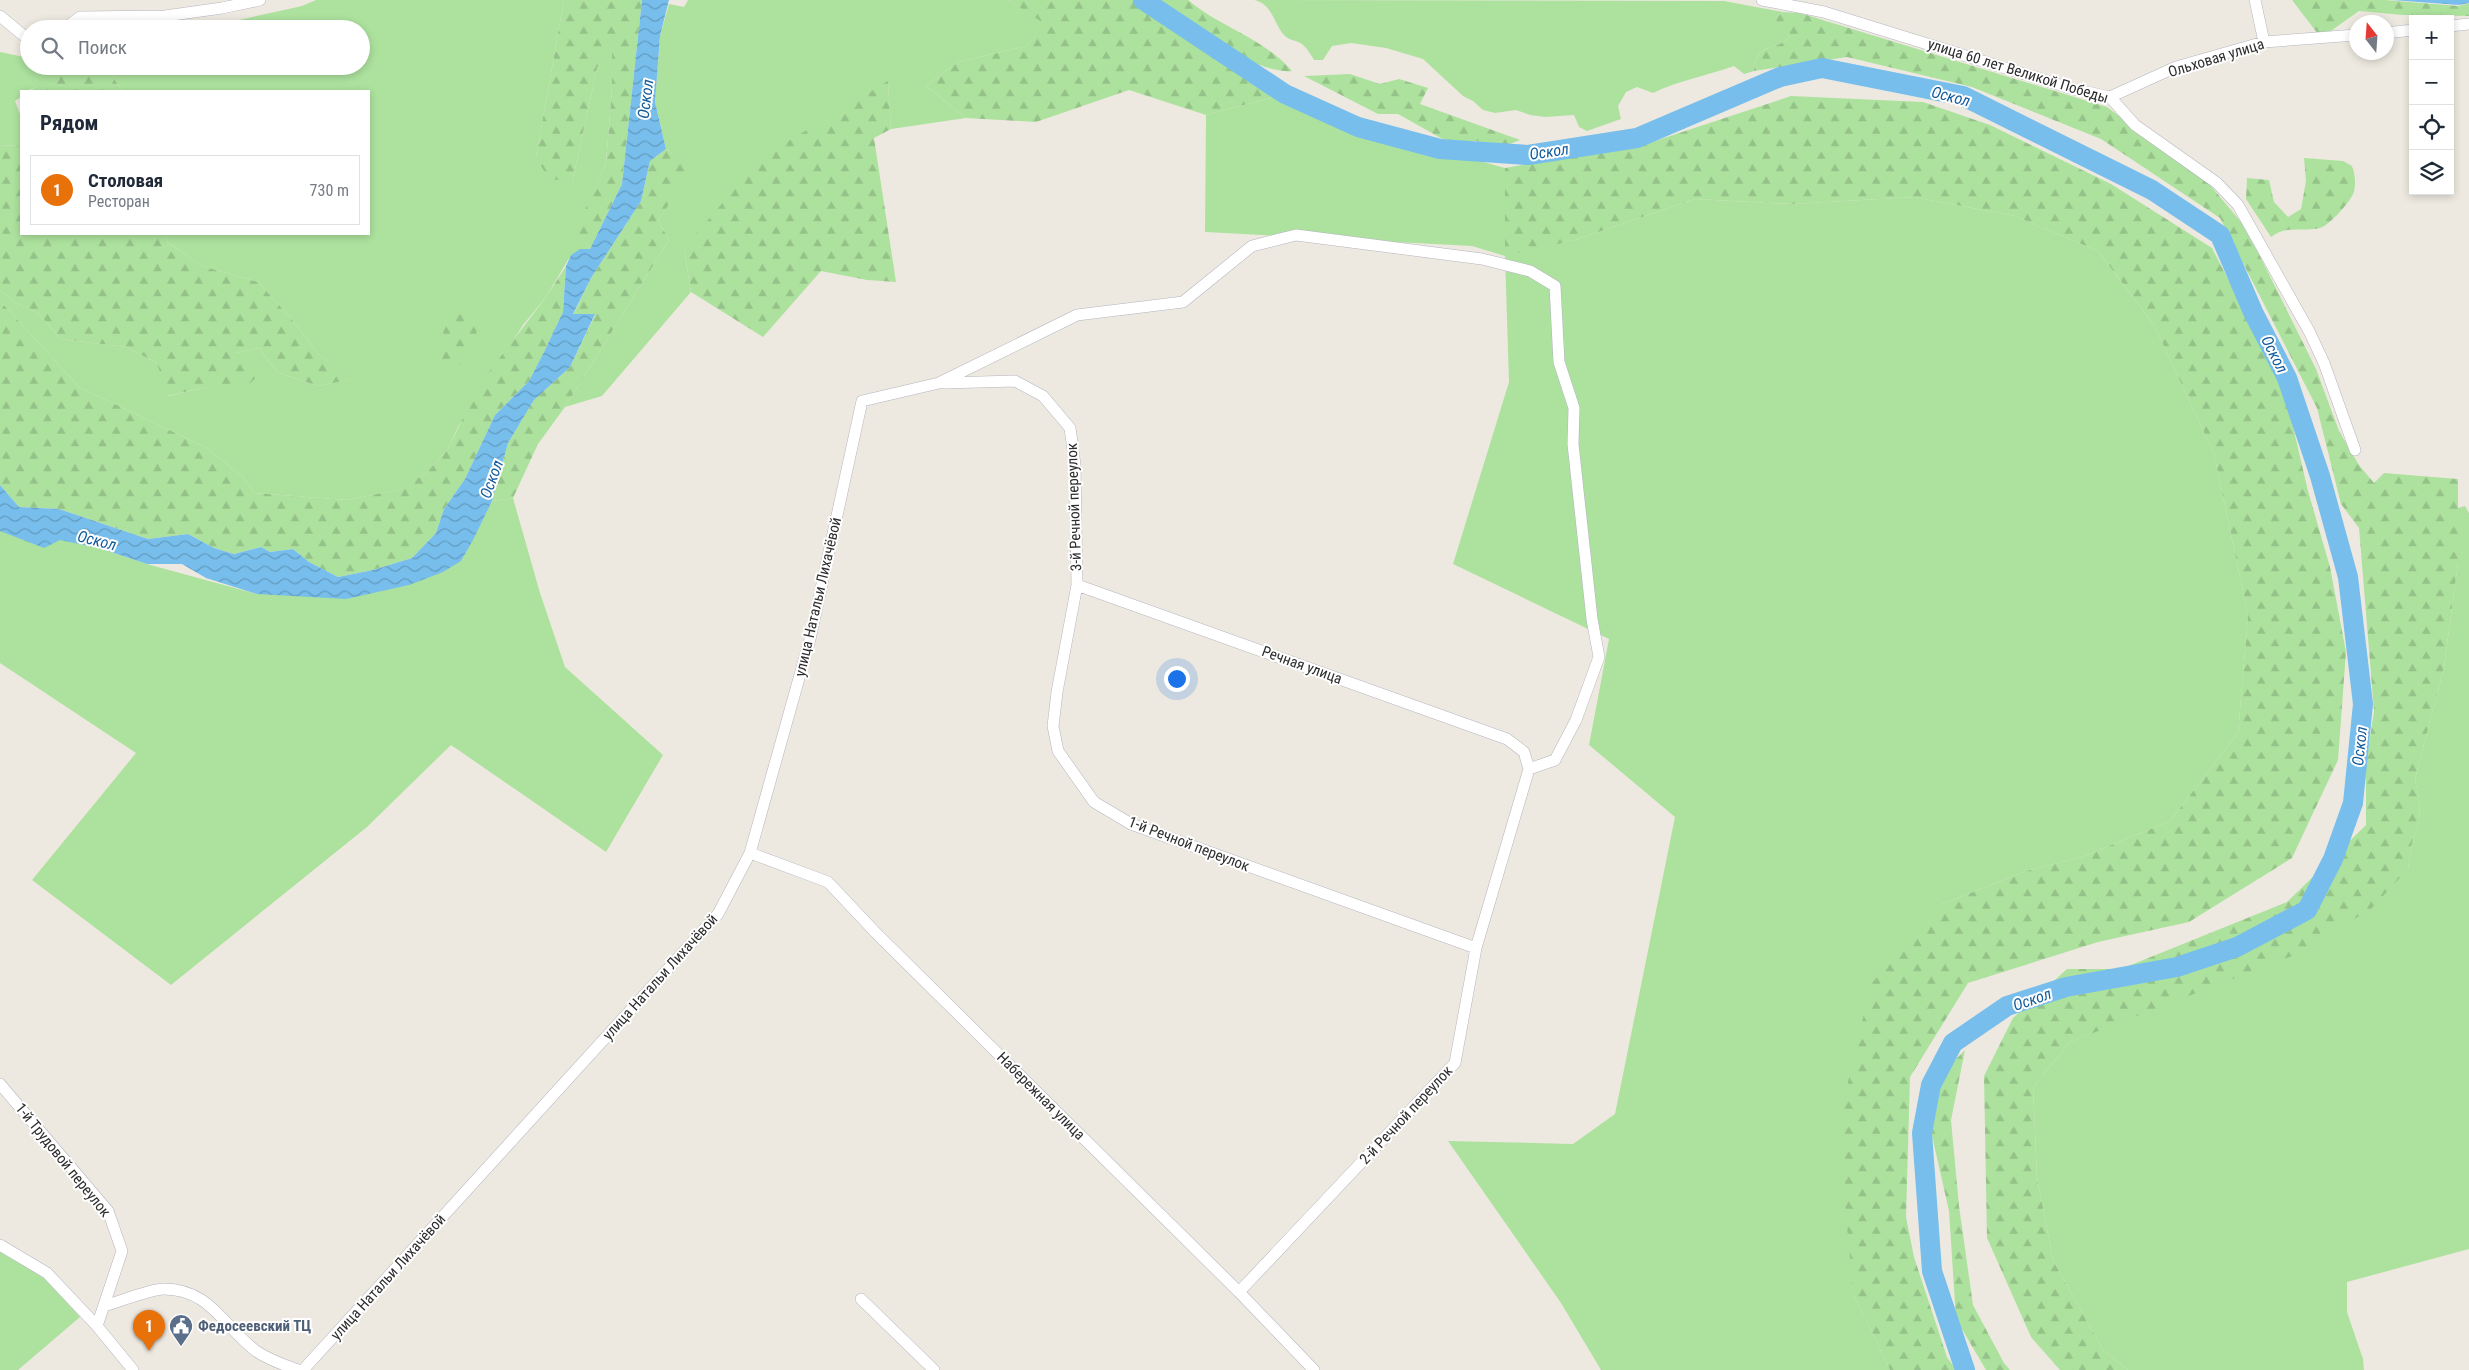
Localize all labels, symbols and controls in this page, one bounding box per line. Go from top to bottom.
north arrow [2349,15,2394,60]
map controls [2409,15,2454,195]
button: + [2409,15,2454,60]
search box [20,20,370,75]
icon: search [38,34,66,62]
street label: улица 60 лет Великой Победы [1925,35,2111,107]
street label: Ольховая улица [2166,35,2266,81]
text: Поиск [78,36,127,59]
button: − [2409,60,2454,105]
water label: Оскол [634,78,657,120]
water label: Оскол [1929,82,1972,111]
button: locate [2409,105,2454,150]
text: Рядом [40,111,99,135]
water label: Оскол [1528,139,1570,164]
button: layers [2409,150,2454,195]
text: Столовая [88,169,163,192]
text: 1 [53,181,61,200]
text: 730 m [310,181,349,200]
text: Ресторан [88,192,150,211]
water label: Оскол [2257,332,2292,376]
street label: 3-й Речной переулок [1063,443,1085,571]
water label: Оскол [476,457,507,501]
street label: улица Натальи Лихачёвой [791,516,845,678]
water label: Оскол [75,527,118,554]
street label: Речная улица [1259,642,1345,688]
your location [1164,666,1190,692]
water label: Оскол [2348,725,2371,767]
street label: 1-й Речной переулок [1126,813,1252,875]
street label: улица Натальи Лихачёвой [599,910,721,1044]
water label: Оскол [2010,984,2054,1015]
street label: Набережная улица [993,1048,1089,1144]
street label: 2-й Речной переулок [1356,1062,1456,1168]
street label: 1-й Трудовой переулок [12,1099,114,1221]
street label: улица Натальи Лихачёвой [327,1210,449,1344]
pin: 1 [133,1310,165,1351]
public building icon: Федосеевский ТЦ [168,1313,194,1347]
place label: Федосеевский ТЦ [198,1317,311,1335]

